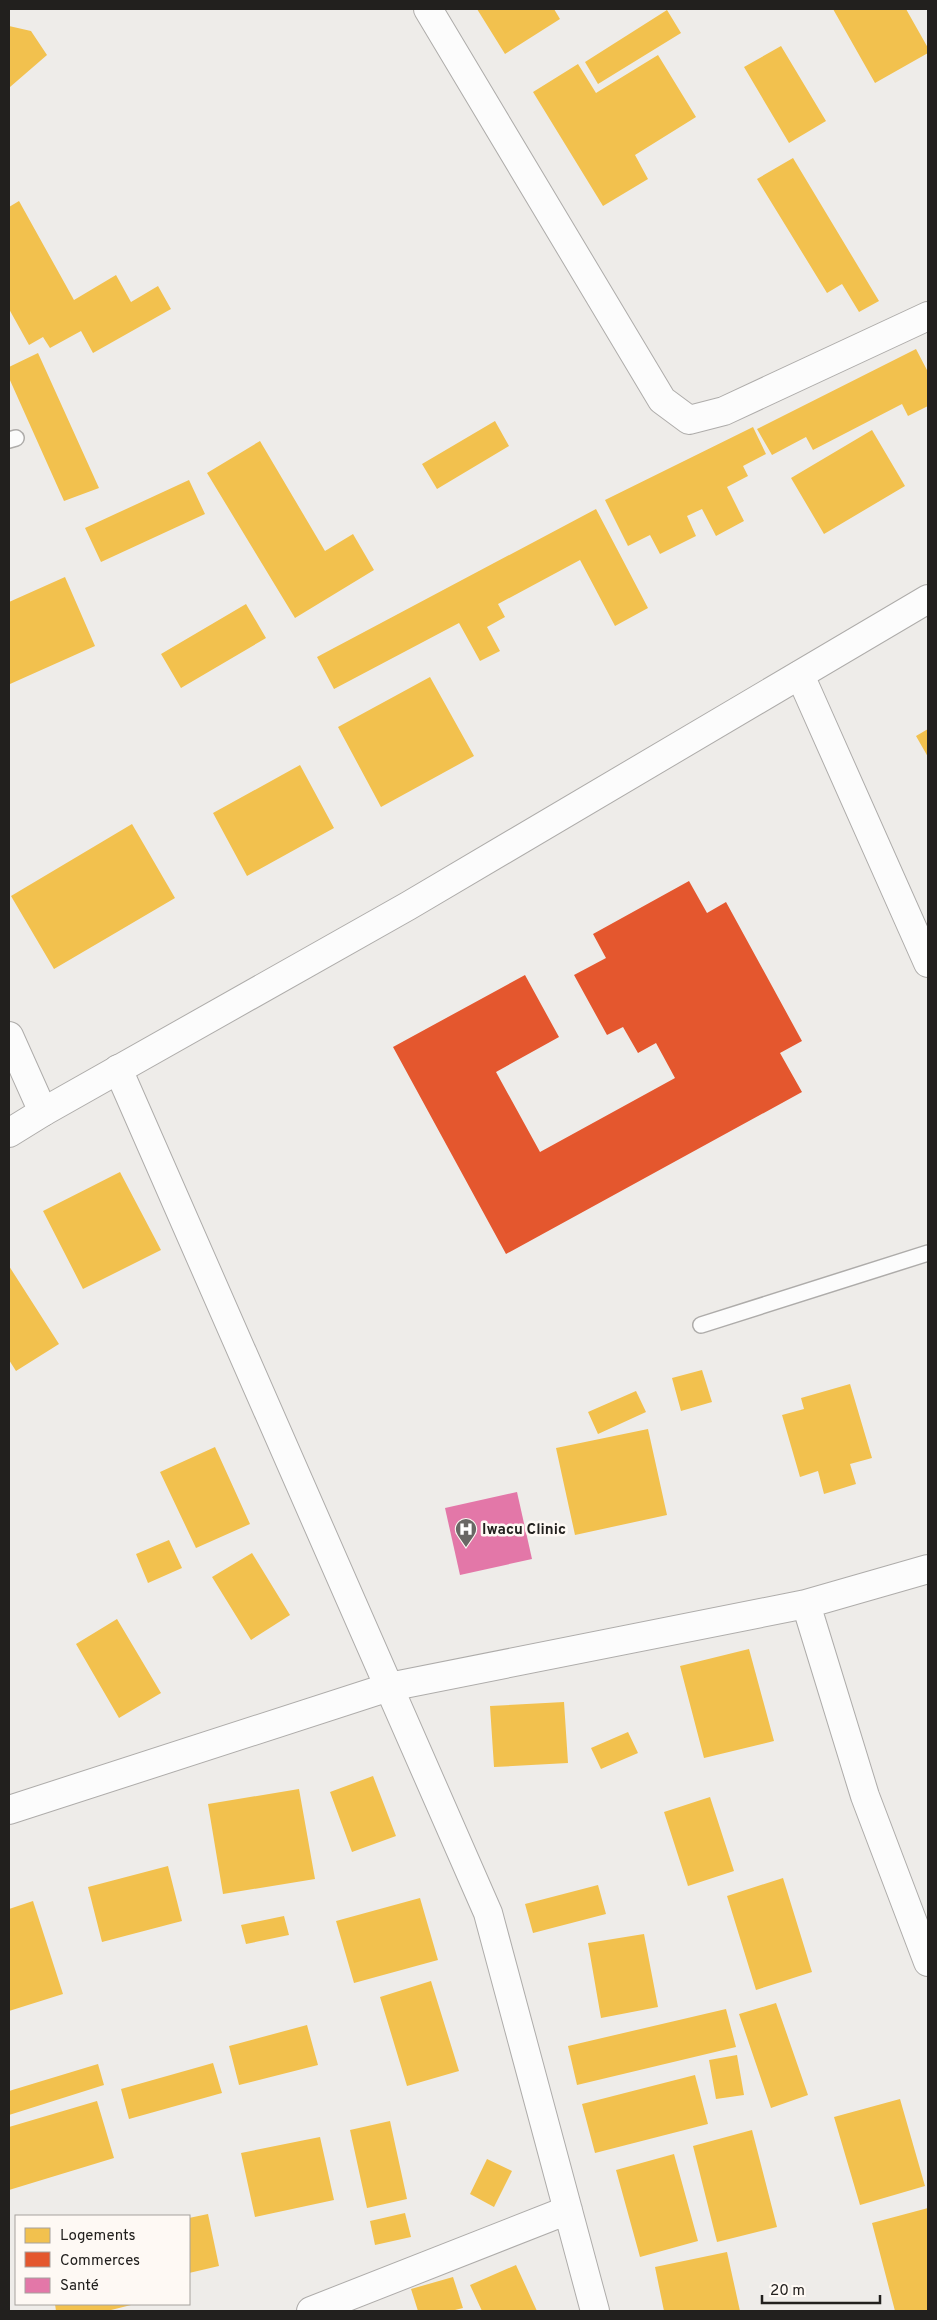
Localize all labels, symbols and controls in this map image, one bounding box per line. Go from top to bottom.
hospital icon: Iwacu Clinic [454,1517,478,1548]
place label: Iwacu Clinic [482,1521,566,1540]
legend [15,2215,190,2305]
text: Logements [60,2227,136,2246]
text: Commerces [60,2252,140,2271]
scale bar [762,2272,880,2304]
text: Santé [60,2277,99,2296]
text: 20 m [770,2282,805,2301]

